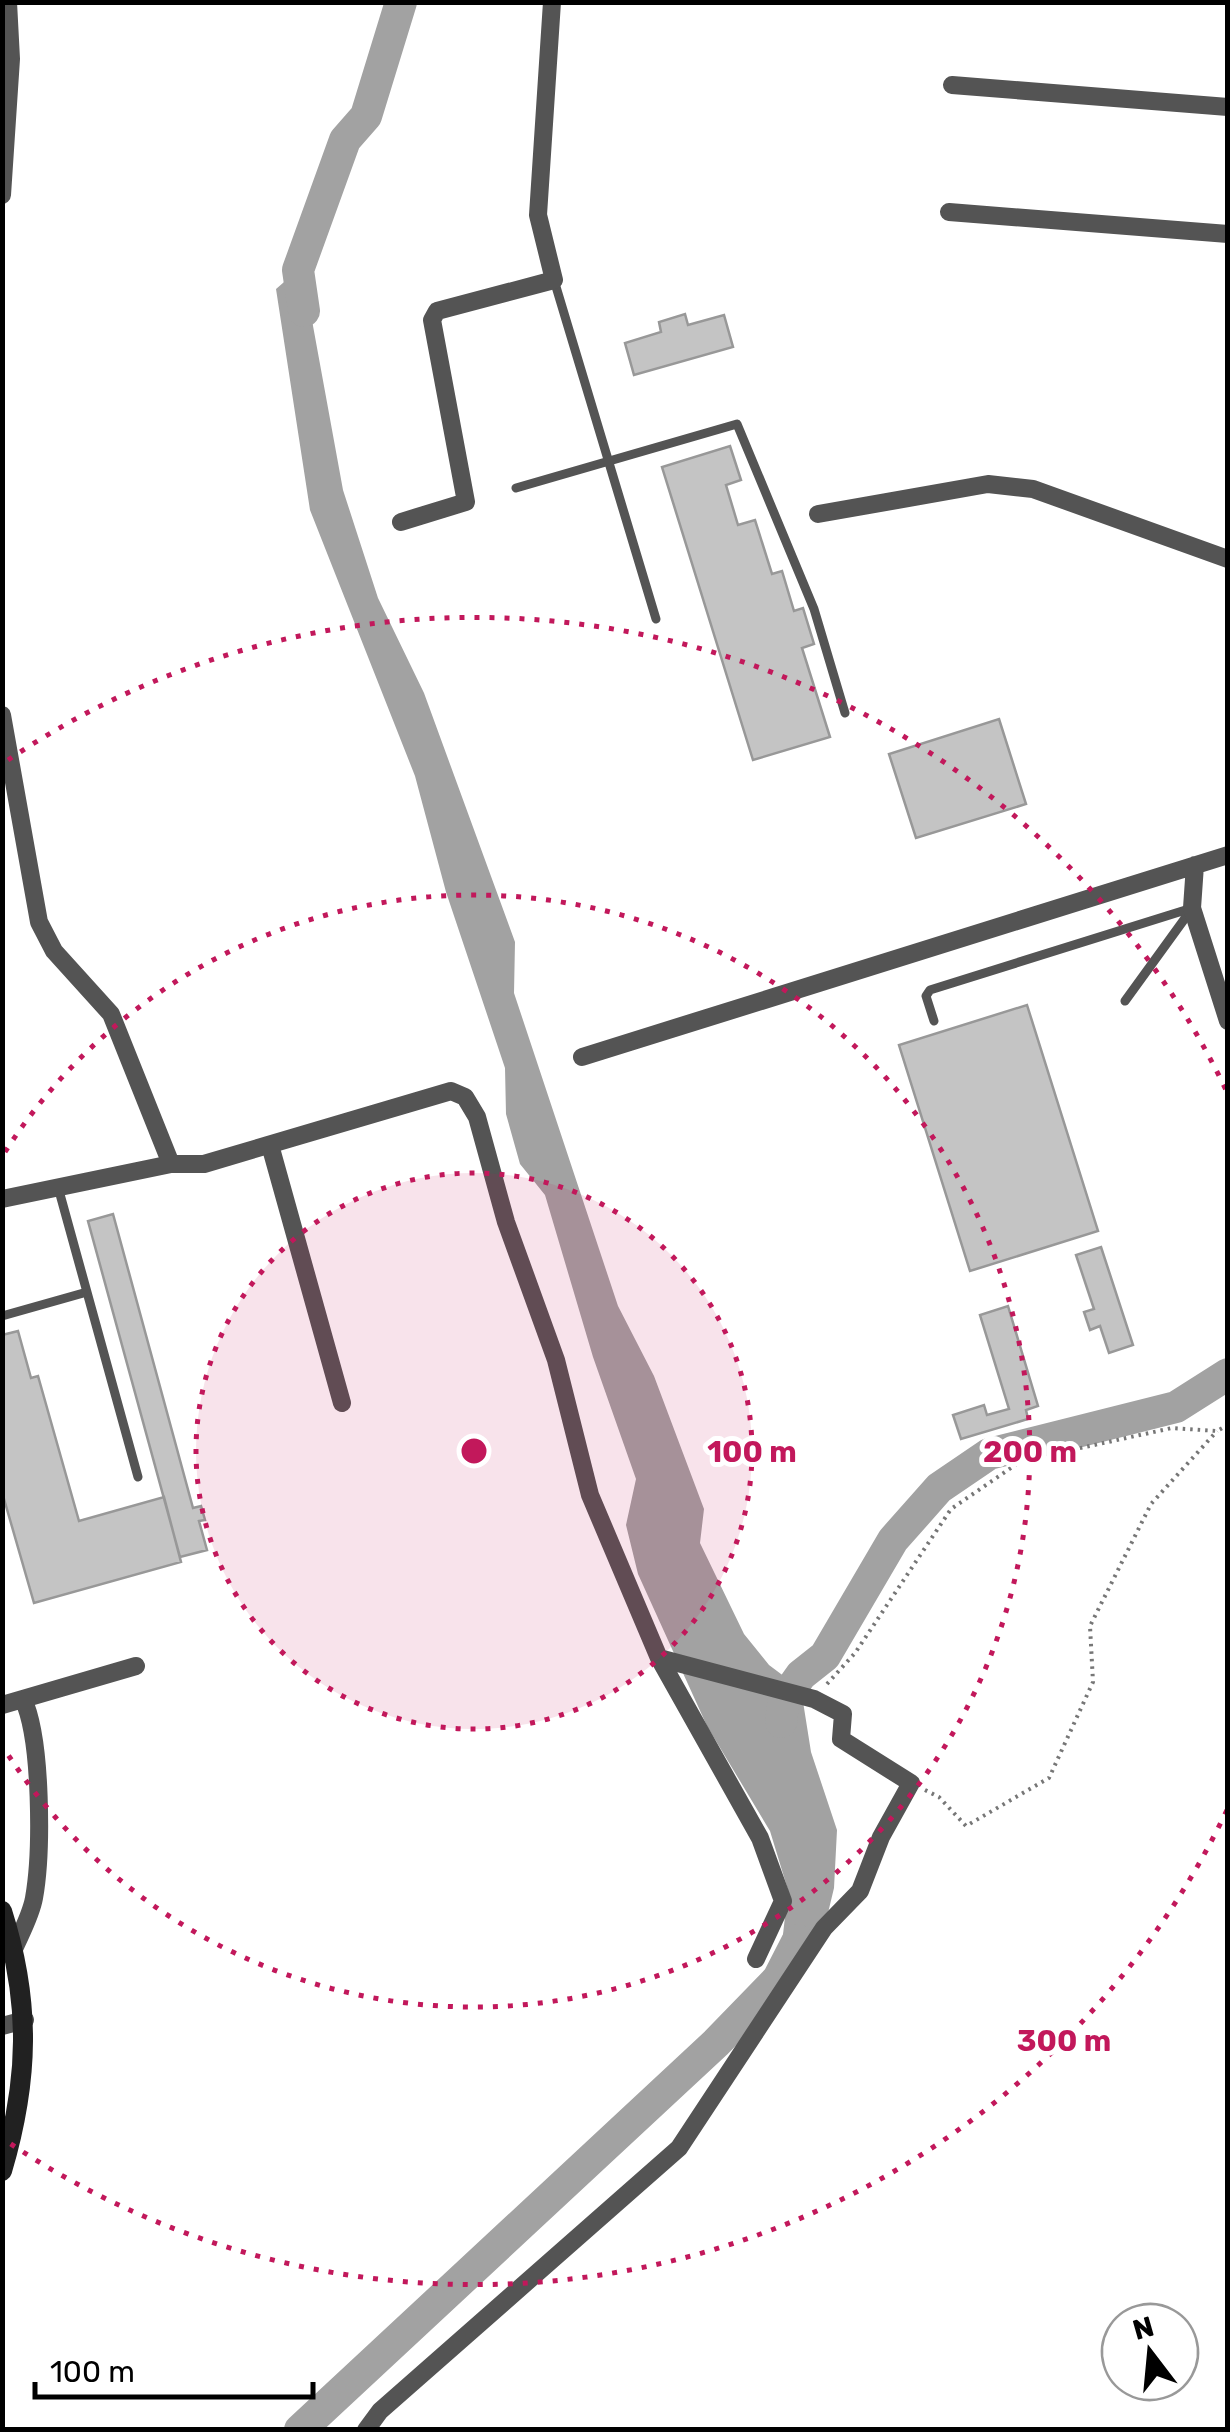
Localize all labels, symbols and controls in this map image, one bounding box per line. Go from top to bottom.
centre of rings [456,1433,492,1469]
text: 100 m [707,1434,797,1470]
text: 200 m [983,1434,1077,1470]
text: 300 m [1017,2023,1111,2059]
north arrow [1100,2302,1200,2402]
text: N [1129,2310,1157,2347]
scale bar [35,2337,312,2399]
text: 100 m [50,2354,135,2390]

